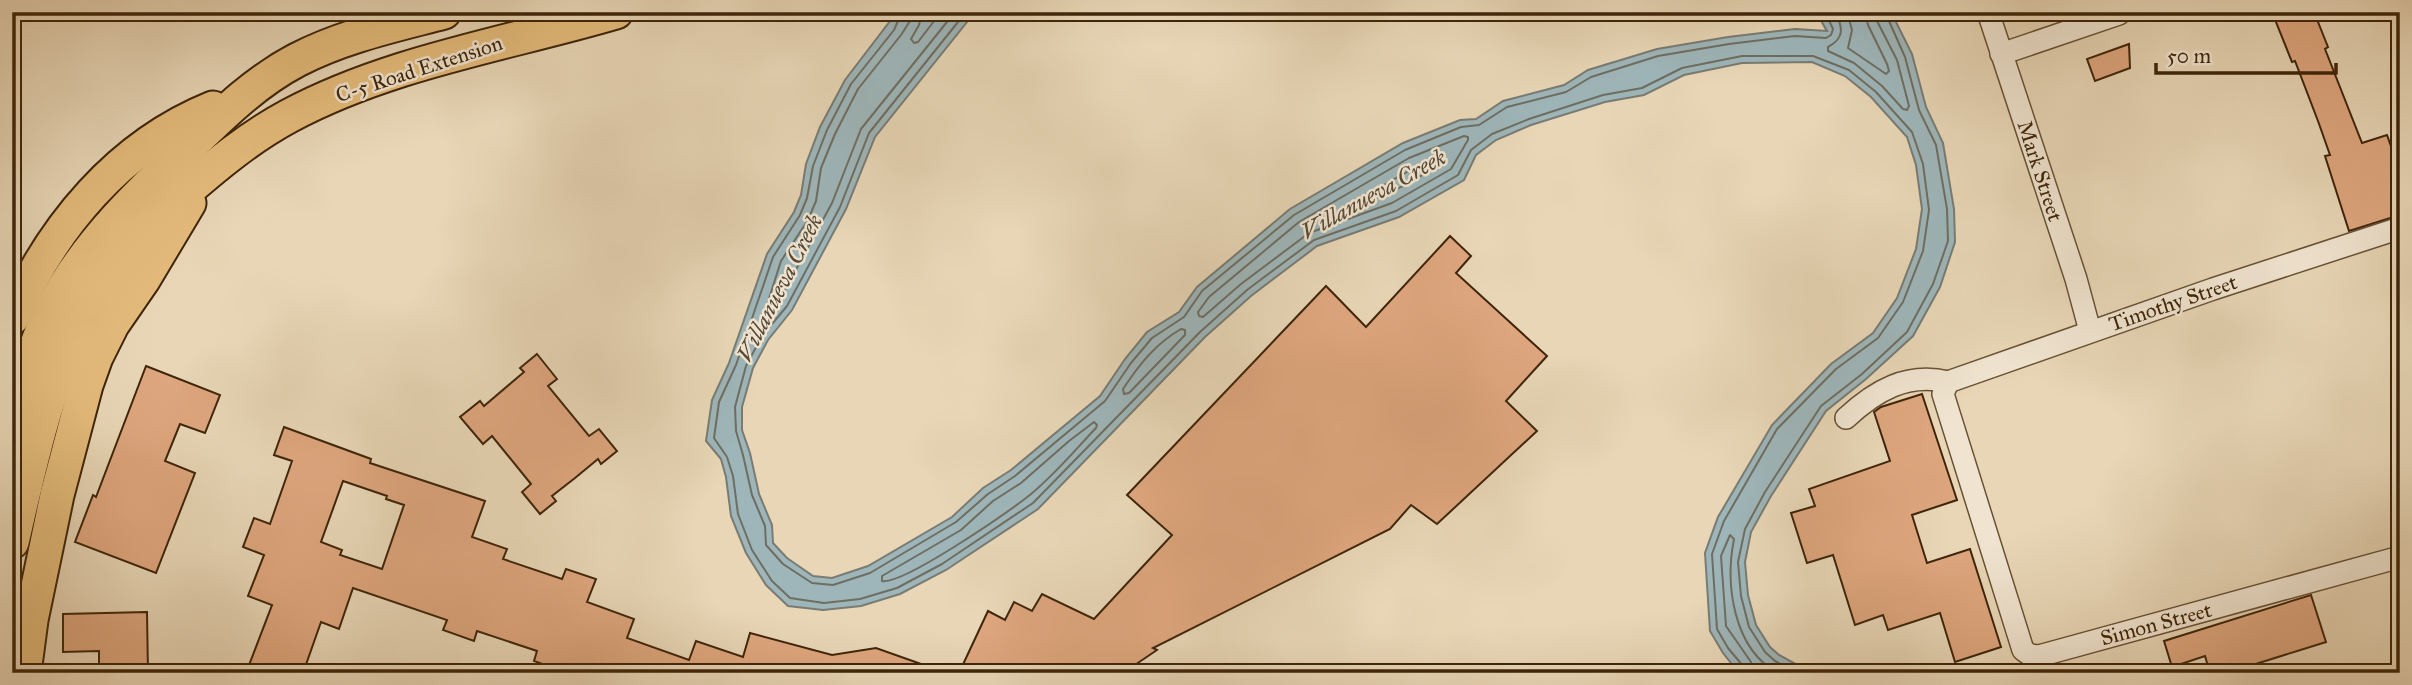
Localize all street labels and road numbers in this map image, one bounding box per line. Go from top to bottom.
street label: C-5 Road Extension [332,30,506,108]
street label: Mark Street [2011,117,2069,225]
street label: Timothy Street [2106,269,2241,337]
street label: Simon Street [2097,597,2215,651]

